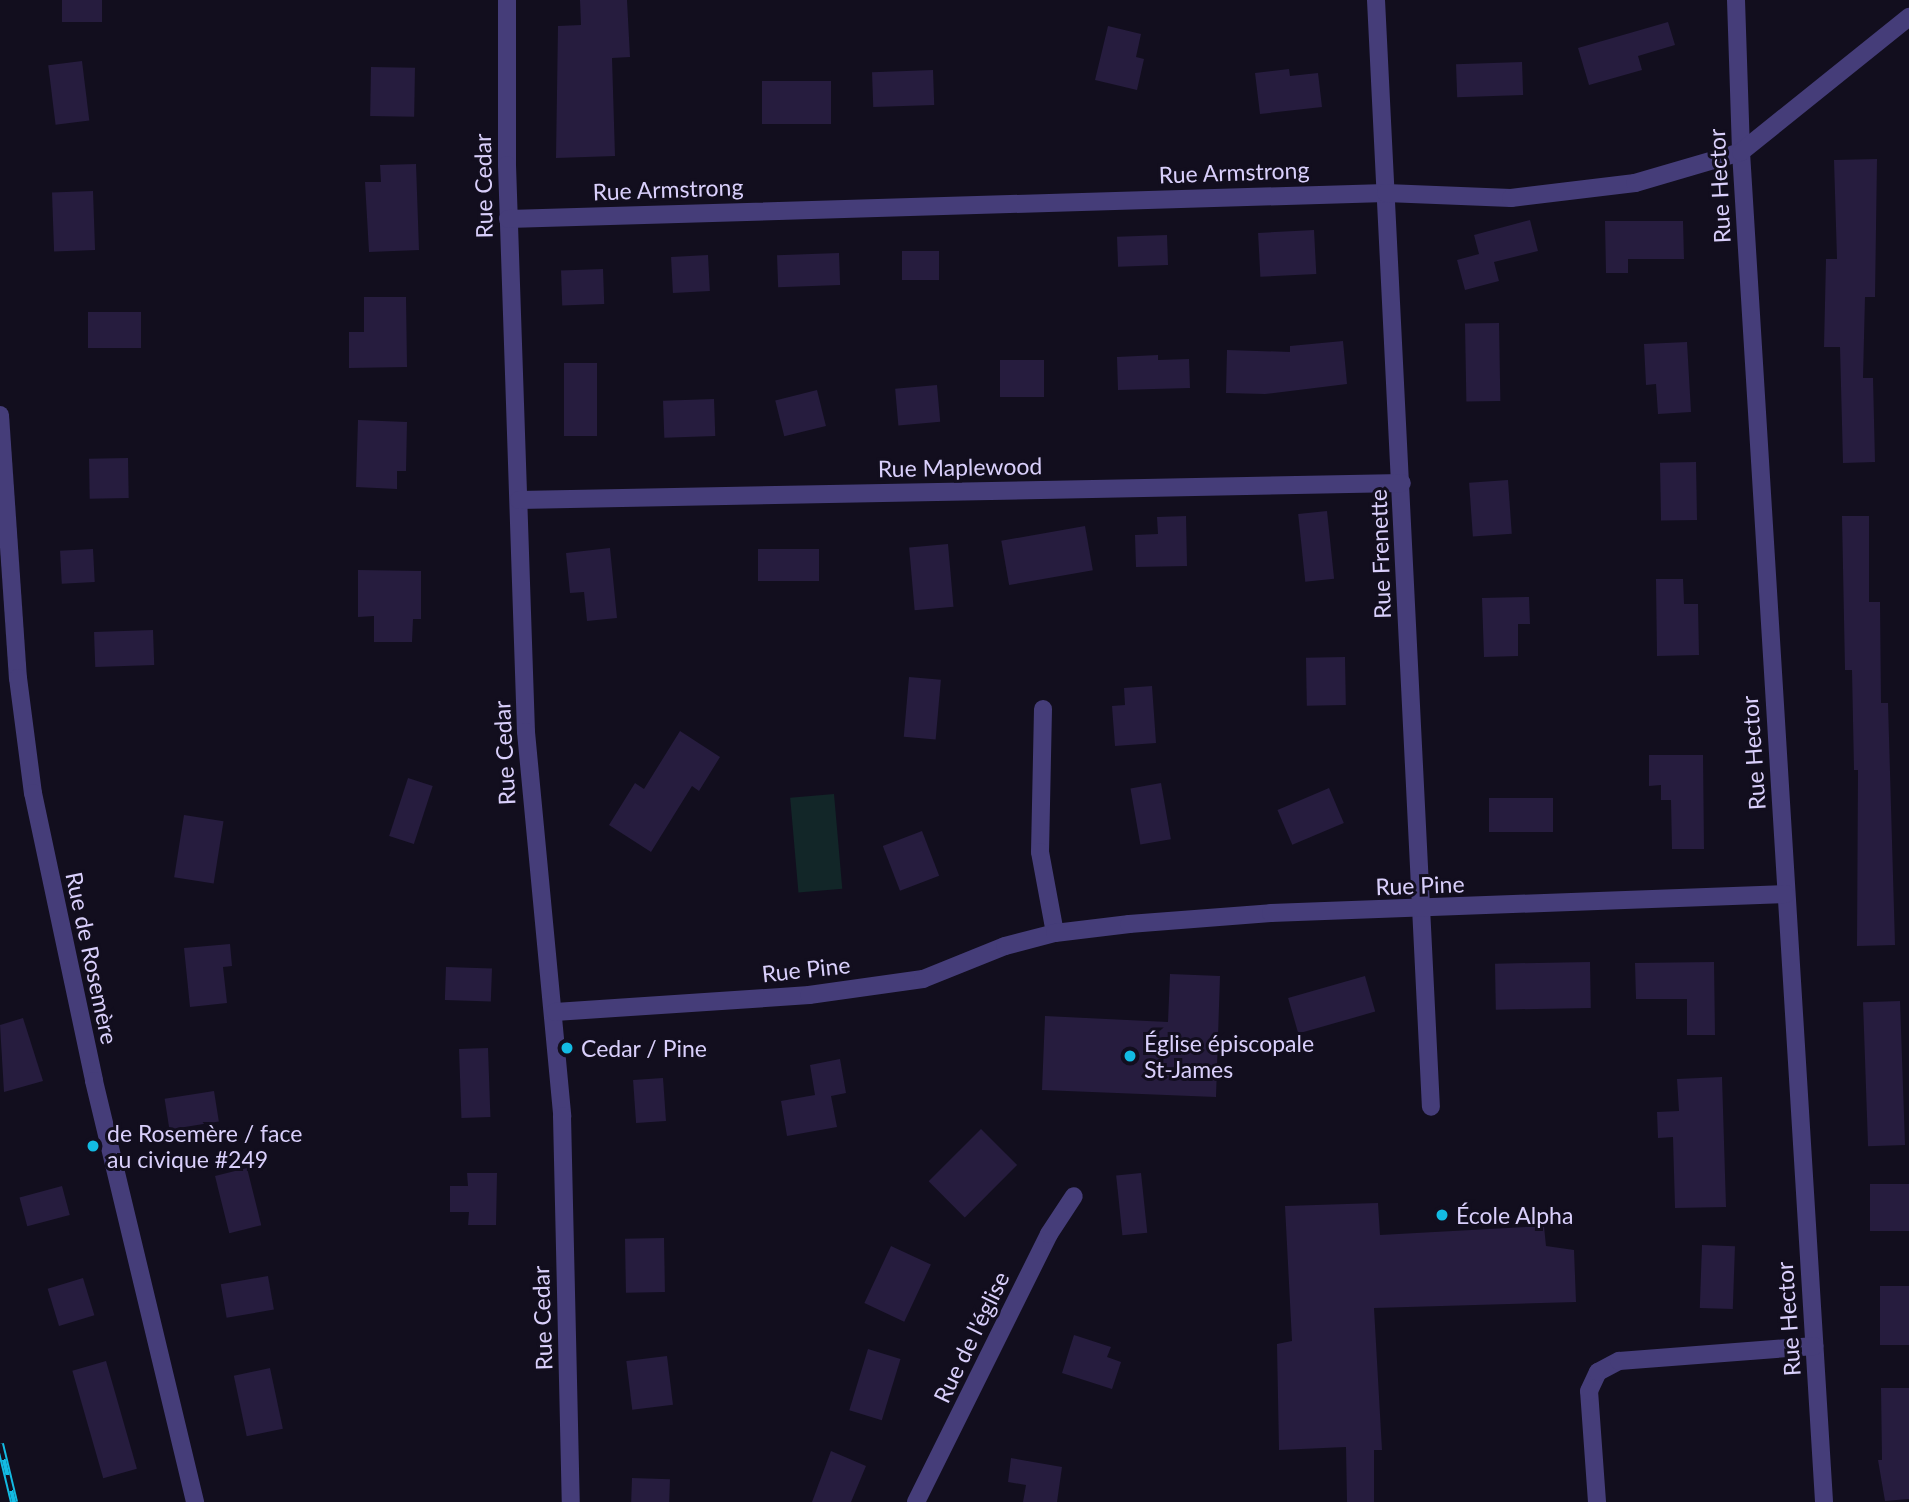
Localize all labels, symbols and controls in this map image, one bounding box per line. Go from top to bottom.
street label: Rue Hector [1702,128,1736,244]
street label: Rue Cedar [468,133,498,239]
street label: Rue Armstrong [1158,156,1310,188]
street label: Rue Armstrong [592,173,744,205]
street label: Rue Maplewood [878,452,1042,482]
street label: Rue Frenette [1364,489,1396,619]
street label: Rue Hector [1735,695,1771,811]
street label: Rue Cedar [487,700,521,806]
street label: Rue de Rosemère [60,869,124,1047]
street label: Rue Pine [1375,870,1465,900]
street label: Rue Pine [760,951,852,987]
place label: Église épiscopale St-James [1144,1029,1314,1083]
place label: Cedar / Pine [581,1034,707,1062]
marker: Cedar / Pine [559,1040,575,1056]
marker: Église épiscopale St-James [1122,1048,1138,1064]
place label: de Rosemère / face au civique #249 [107,1119,302,1173]
marker: de Rosemère / face au civique #249 [85,1138,101,1154]
place label: École Alpha [1456,1201,1574,1229]
marker: École Alpha [1434,1207,1450,1223]
street label: Rue Hector [1770,1261,1806,1377]
street label: Rue Cedar [526,1265,558,1371]
street label: Rue de l'église [927,1267,1015,1407]

